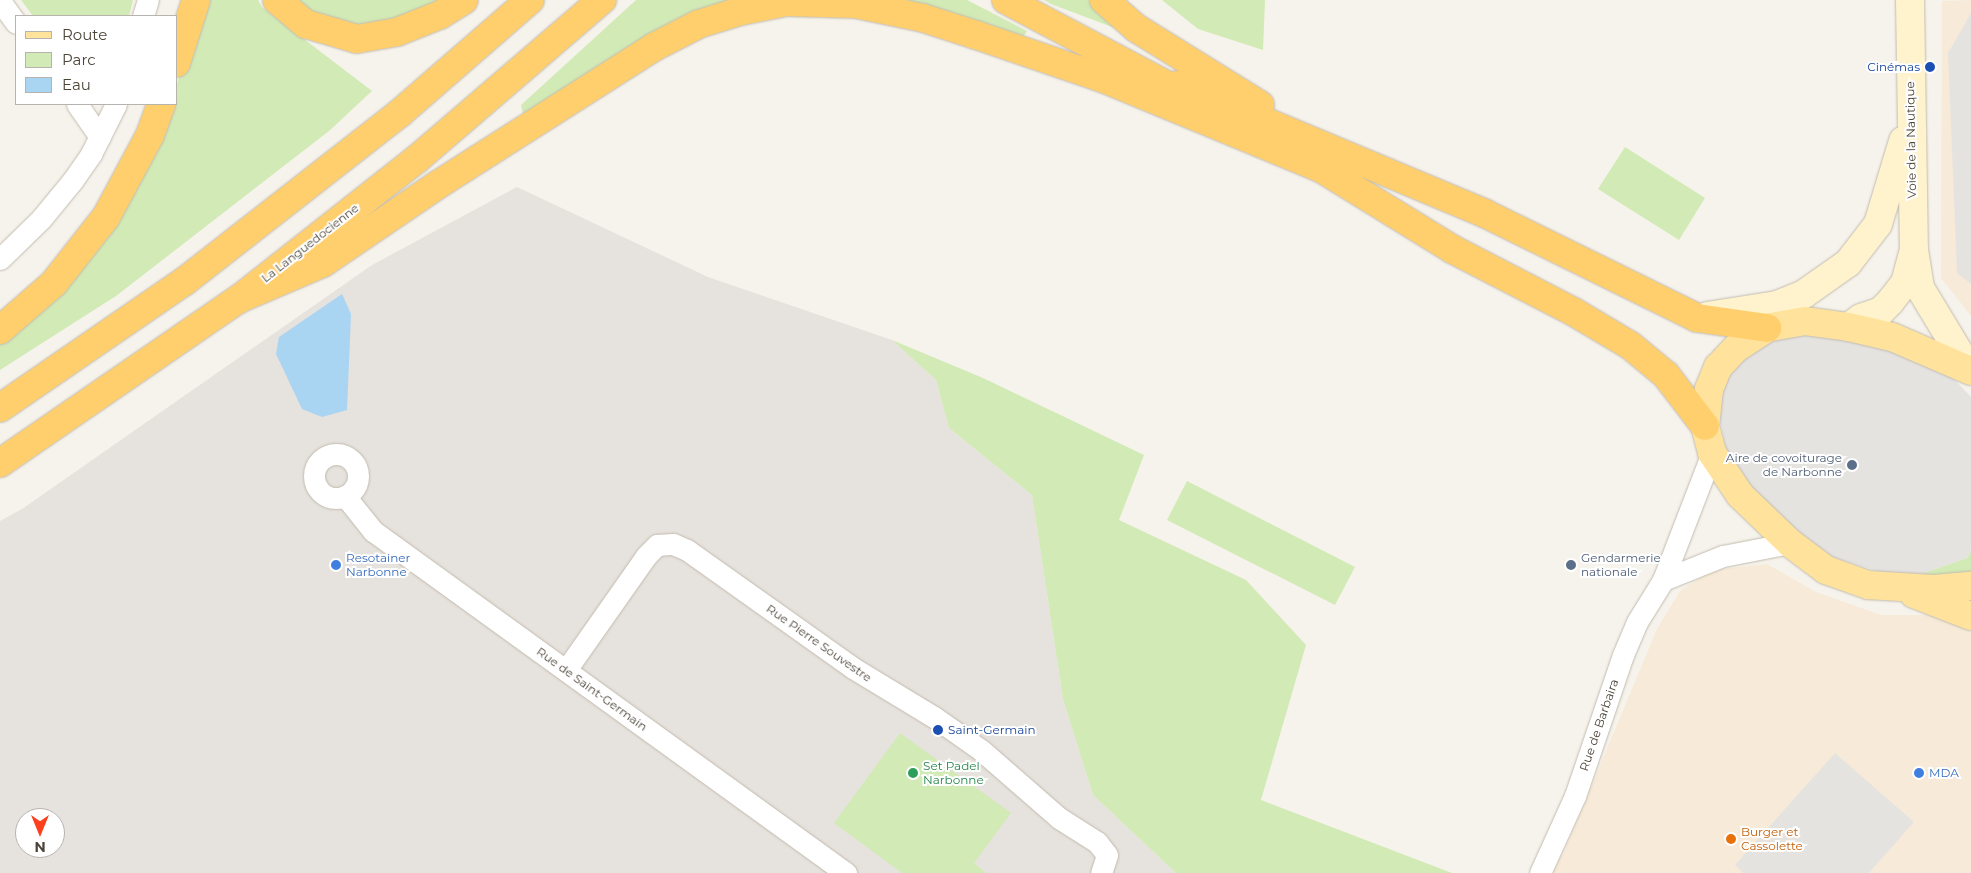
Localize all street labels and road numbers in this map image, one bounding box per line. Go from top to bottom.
street label: Voie de la Nautique [1903,81,1919,199]
street label: La Languedocienne [259,201,361,285]
street label: Rue Pierre Souvestre [764,601,874,685]
street label: Rue de Saint-Germain [534,644,650,734]
street label: Rue de Barbaira [1577,677,1621,773]

